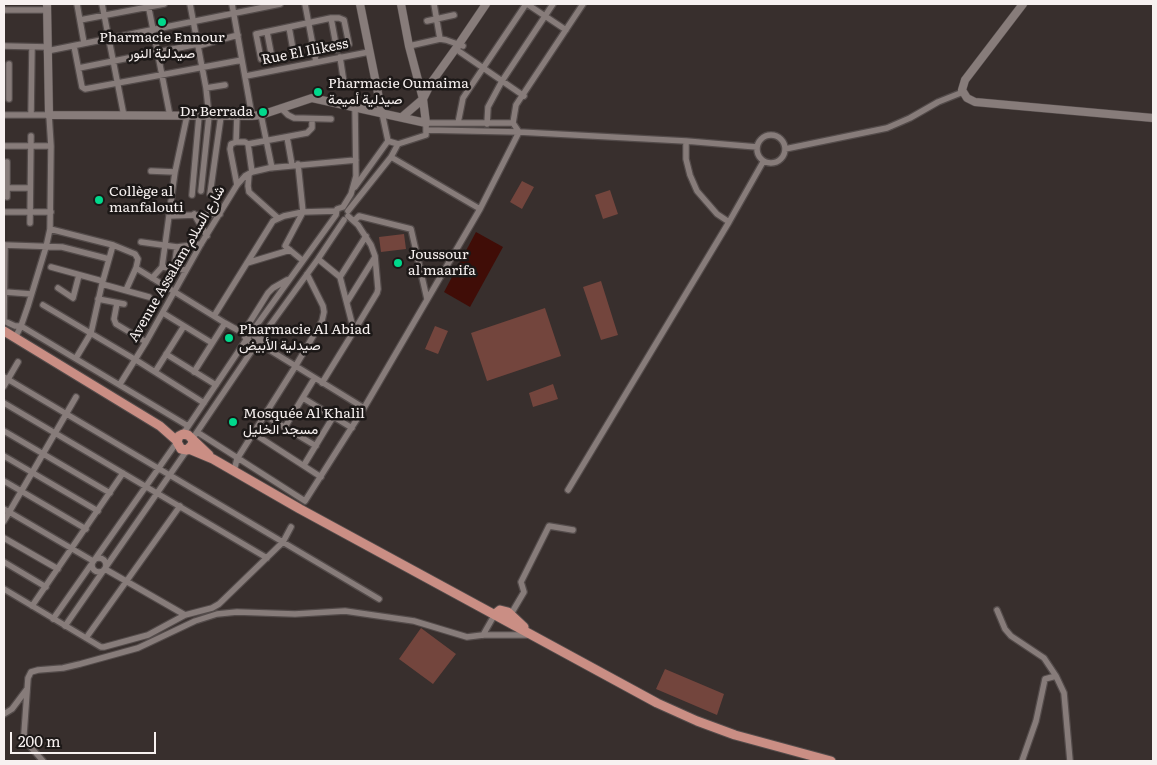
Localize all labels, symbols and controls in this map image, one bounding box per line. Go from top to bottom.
marker: Pharmacie Ennour صيدلية النور [156,16,168,28]
place label: Pharmacie Ennour صيدلية النور [99,30,225,62]
street label: Rue El Ilikess [260,35,350,69]
place label: Pharmacie Oumaima صيدلية أميمة [328,76,469,108]
marker: Pharmacie Oumaima صيدلية أميمة [312,86,324,98]
place label: Dr Berrada [180,104,253,120]
marker: Dr Berrada [257,106,269,118]
street label: Avenue Assalam شارع السلام [125,183,229,345]
place label: Collège al manfalouti [109,184,184,216]
marker: Collège al manfalouti [93,194,105,206]
place label: Joussour al maarifa [408,247,476,280]
marker: Joussour al maarifa [392,257,404,269]
place label: Pharmacie Al Abiad صيدلية الأبيض [239,322,370,354]
marker: Pharmacie Al Abiad صيدلية الأبيض [223,332,235,344]
place label: Mosquée Al Khalil مسجد الخليل [243,406,365,438]
marker: Mosquée Al Khalil مسجد الخليل [227,416,239,428]
scale bar [12,722,159,754]
text: 200 m [18,729,61,752]

